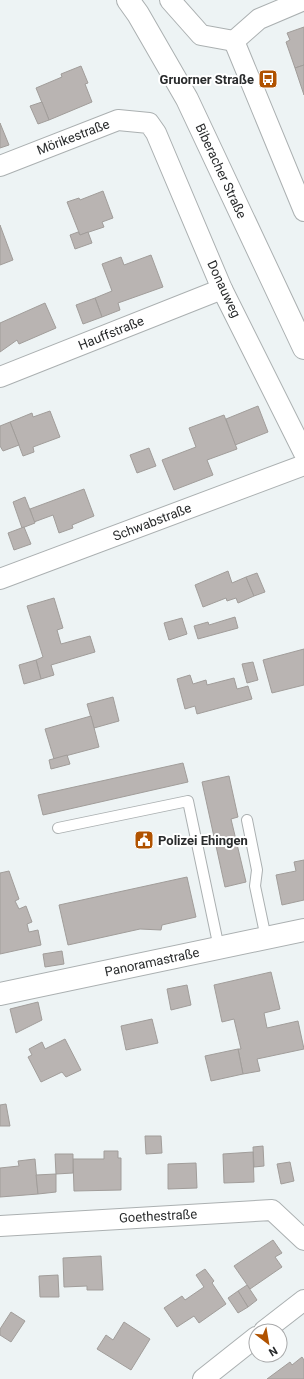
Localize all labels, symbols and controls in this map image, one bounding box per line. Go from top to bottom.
bus stop icon: Gruorner Straße [257,68,279,90]
place label: Gruorner Straße [160,72,254,87]
street label: Mörikestraße [35,116,111,158]
street label: Biberacher Straße [192,121,250,221]
street label: Donauweg [204,258,244,320]
street label: Hauffstraße [76,313,146,353]
street label: Schwabstraße [111,500,193,544]
public building icon: Polizei Ehingen [133,829,155,851]
place label: Polizei Ehingen [158,833,248,848]
street label: Panoramastraße [103,945,201,979]
street label: Goethestraße [119,1206,198,1226]
north arrow [248,1323,288,1363]
text: N [266,1344,280,1359]

